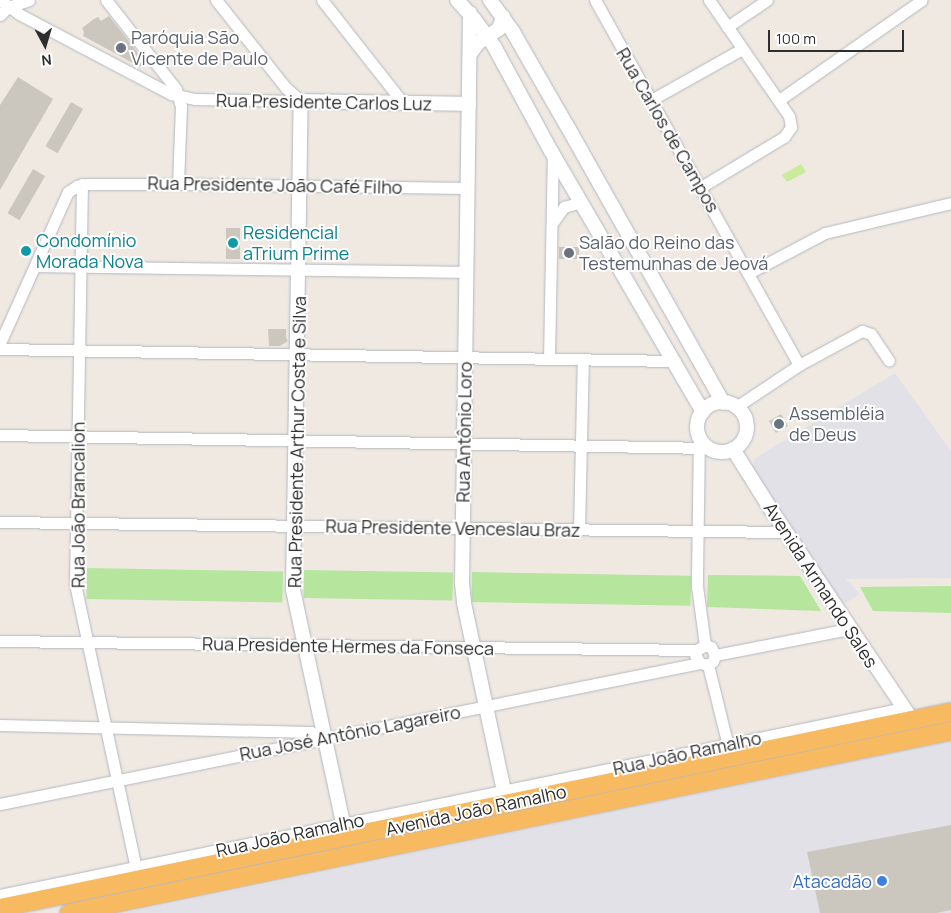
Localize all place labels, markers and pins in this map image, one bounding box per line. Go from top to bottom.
place label: Paróquia São Vicente de Paulo [131,27,268,70]
marker: Paróquia São Vicente de Paulo [115,42,127,54]
place label: Residencial aTrium Prime [243,222,349,264]
place label: Condomínio Morada Nova [36,230,143,272]
place label: Salão do Reino das Testemunhas de Jeová [579,232,768,274]
marker: Residencial aTrium Prime [227,237,239,249]
marker: Condomínio Morada Nova [20,245,32,257]
marker: Salão do Reino das Testemunhas de Jeová [563,247,575,259]
place label: Assembléia de Deus [789,403,884,446]
marker: Assembléia de Deus [773,418,785,430]
place label: Atacadão [793,870,872,892]
marker: Atacadão [876,875,888,887]

